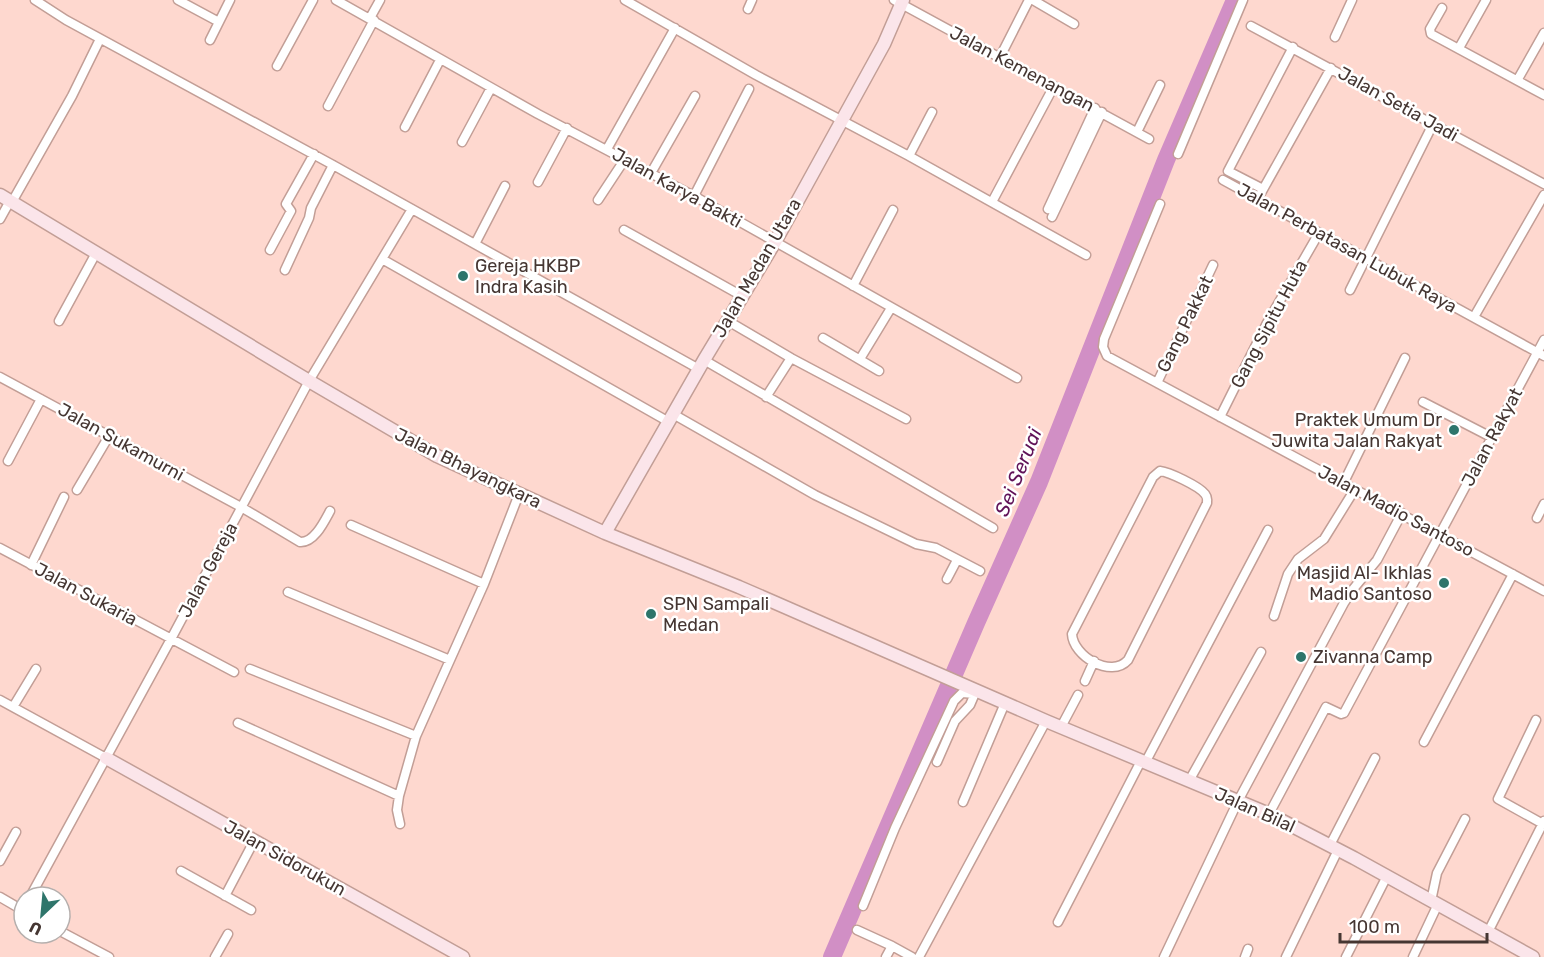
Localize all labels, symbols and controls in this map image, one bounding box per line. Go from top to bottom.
street label: Jalan Kemenangan [946,22,1098,116]
street label: Jalan Setia Jadi [1334,62,1462,146]
street label: Jalan Karya Bakti [608,143,746,233]
street label: Jalan Perbatasan Lubuk Raya [1233,178,1461,318]
street label: Jalan Medan Utara [708,194,806,342]
place label: Gereja HKBP Indra Kasih [475,255,580,298]
street label: Gang Sipitu Huta [1226,256,1312,392]
marker: Gereja HKBP Indra Kasih [456,269,470,283]
street label: Gang Pakkat [1152,272,1218,376]
street label: Jalan Rakyat [1457,384,1527,490]
street label: Jalan Sukamurni [54,398,188,486]
place label: Praktek Umum Dr Juwita Jalan Rakyat [1271,409,1442,452]
street label: Jalan Bhayangkara [391,423,545,513]
water label: Sei Seruai [989,423,1047,520]
marker: Praktek Umum Dr Juwita Jalan Rakyat [1447,423,1461,437]
street label: Jalan Madio Santoso [1314,461,1478,561]
street label: Jalan Gereja [174,519,242,621]
street label: Jalan Sukaria [31,558,141,630]
place label: Masjid Al- Ikhlas Madio Santoso [1297,562,1432,605]
marker: Masjid Al- Ikhlas Madio Santoso [1437,576,1451,590]
place label: SPN Sampali Medan [663,593,769,636]
marker: SPN Sampali Medan [644,607,658,621]
place label: Zivanna Camp [1313,646,1433,668]
marker: Zivanna Camp [1294,650,1308,664]
street label: Jalan Bilal [1211,782,1299,838]
street label: Jalan Sidorukun [220,815,350,901]
north arrow [12,885,72,945]
scale bar [1340,906,1487,944]
text: 100 m [1349,916,1400,938]
text: U [26,917,45,939]

